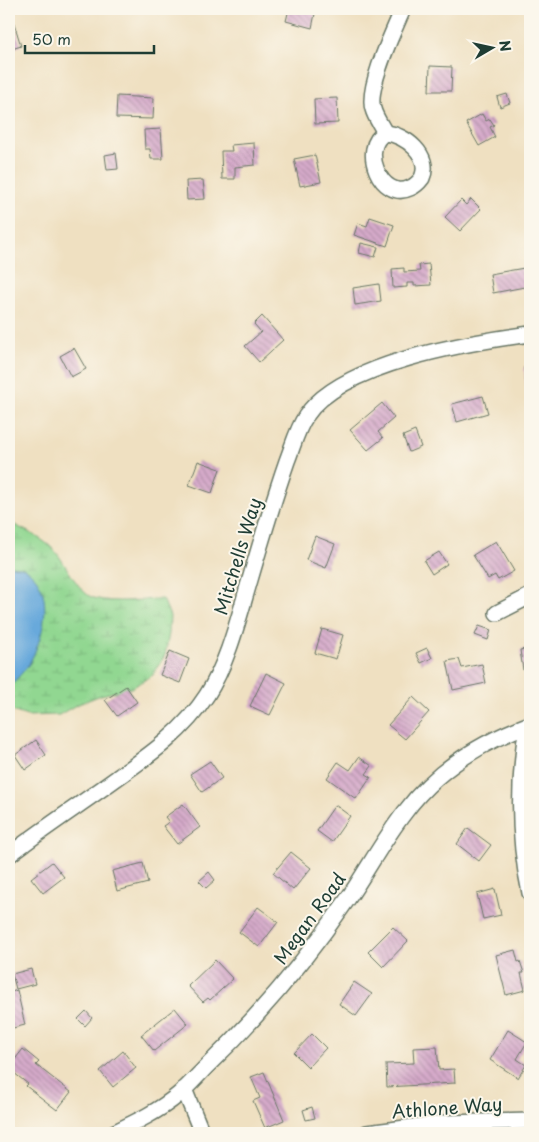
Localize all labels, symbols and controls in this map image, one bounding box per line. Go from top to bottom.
scale bar [25,22,154,54]
north arrow [466,22,516,72]
text: 50 m [32,27,71,50]
text: N [494,39,517,53]
street label: Mitchells Way [206,494,268,618]
street label: Megan Road [266,866,352,970]
street label: Athlone Way [391,1090,503,1124]

